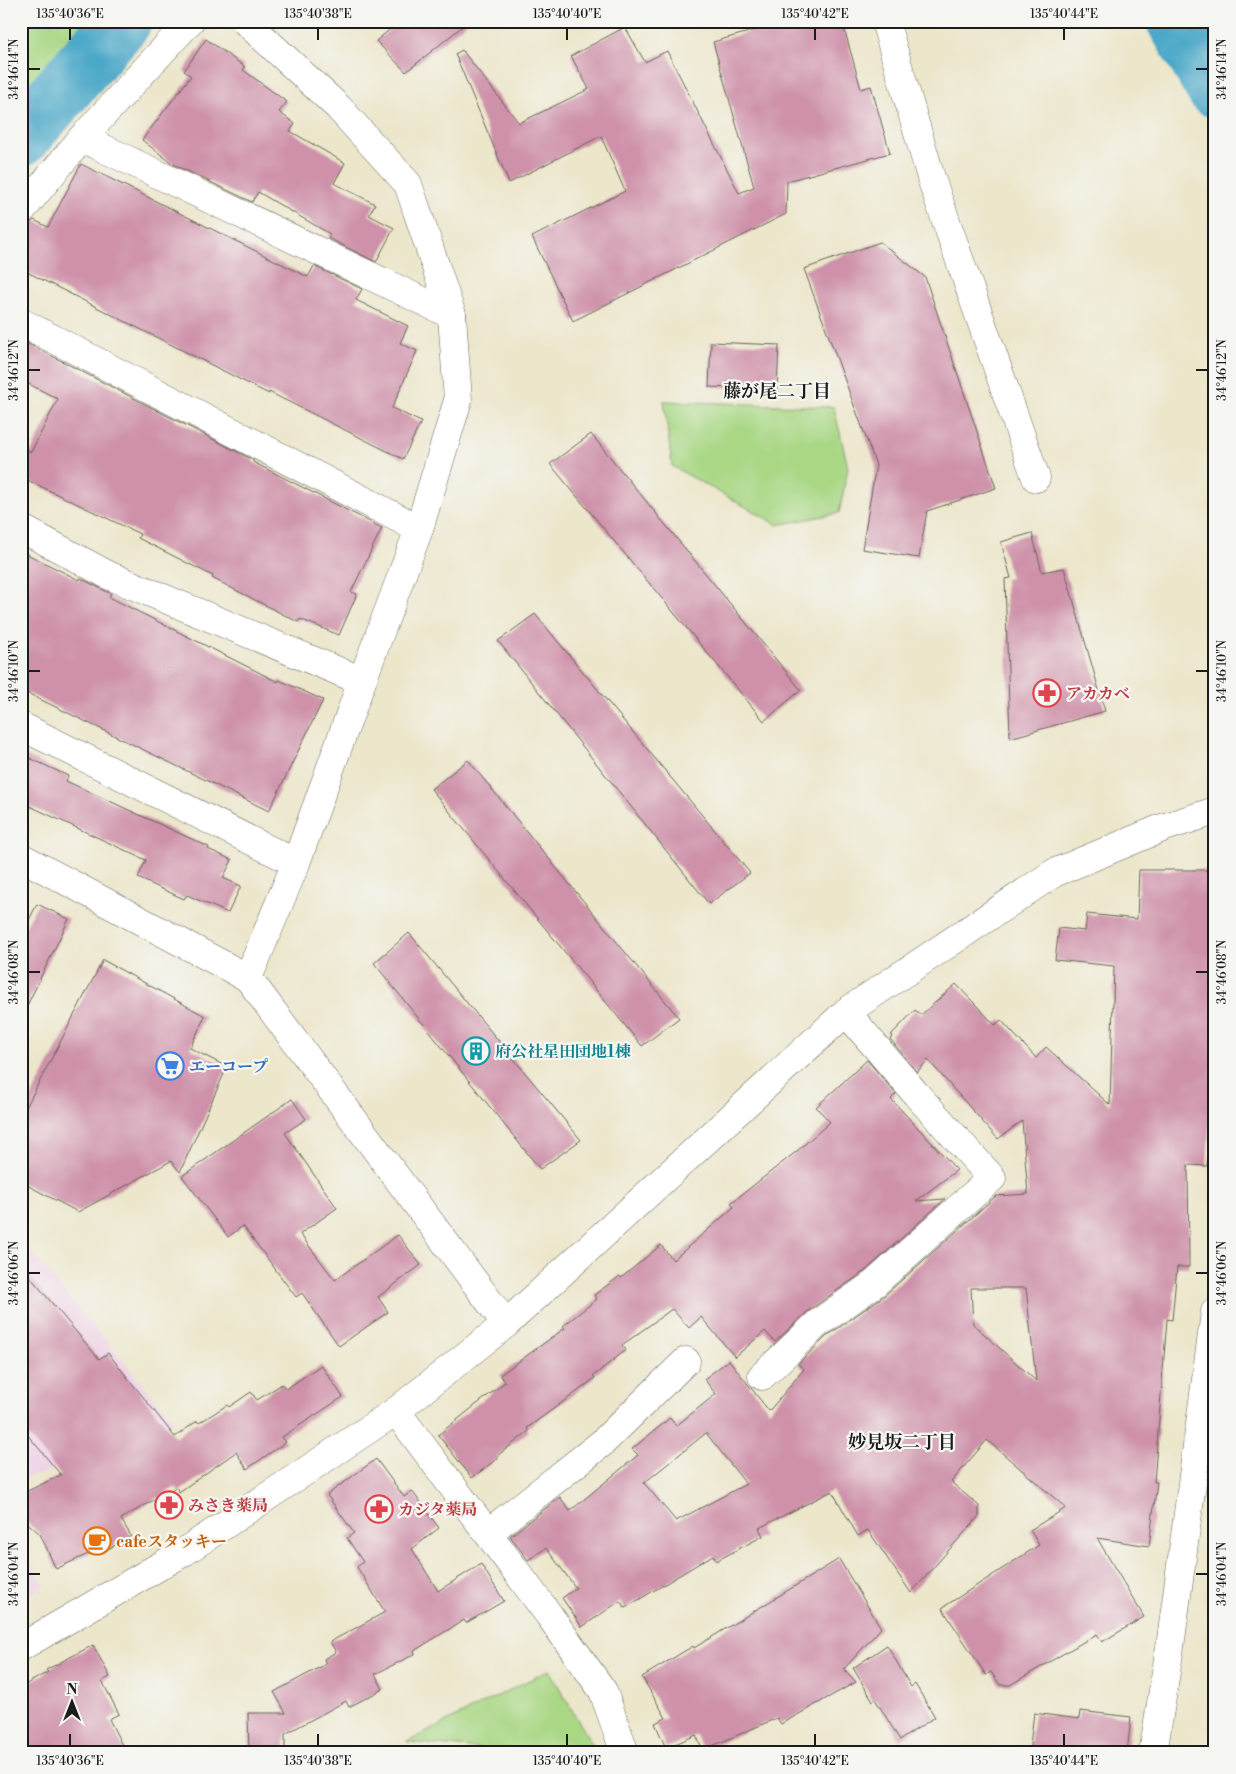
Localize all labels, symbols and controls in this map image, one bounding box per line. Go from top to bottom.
text: 135°40'36"E [36,7,104,22]
text: 135°40'38"E [284,7,352,22]
text: 135°40'40"E [533,7,601,22]
text: 135°40'42"E [781,7,849,22]
text: 135°40'44"E [1030,7,1098,22]
text: 34°46'14"N [7,38,22,99]
text: 34°46'14"N [1215,38,1230,99]
text: 34°46'12"N [7,339,22,401]
text: 34°46'12"N [1215,339,1230,401]
district label: 藤が尾二丁目 [723,380,831,403]
text: 34°46'10"N [7,640,22,702]
text: 34°46'10"N [1215,640,1230,702]
pharmacy icon: アカカベ [1032,678,1062,708]
place label: アカカベ [1066,684,1130,704]
text: 34°46'08"N [7,940,22,1004]
text: 34°46'08"N [1215,940,1230,1004]
building icon: 府公社星田団地1棟 [461,1036,491,1066]
place label: 府公社星田団地1棟 [495,1042,631,1062]
supermarket icon: エーコープ [155,1051,185,1081]
place label: エーコープ [189,1057,268,1077]
text: 34°46'06"N [7,1241,22,1305]
text: 34°46'06"N [1215,1241,1230,1305]
district label: 妙見坂二丁目 [848,1431,956,1454]
pharmacy icon: みさき薬局 [154,1490,184,1520]
pharmacy icon: カジタ薬局 [364,1494,394,1524]
place label: みさき薬局 [188,1496,268,1516]
place label: カジタ薬局 [398,1500,477,1520]
cafe icon: cafeスタッキー [82,1526,112,1556]
place label: cafeスタッキー [116,1532,227,1552]
text: 34°46'04"N [7,1542,22,1606]
text: 34°46'04"N [1215,1542,1230,1606]
north arrow [48,1676,98,1726]
text: N [66,1681,78,1699]
text: 135°40'36"E [36,1754,104,1769]
text: 135°40'38"E [284,1754,352,1769]
text: 135°40'40"E [533,1754,601,1769]
text: 135°40'42"E [781,1754,849,1769]
text: 135°40'44"E [1030,1754,1098,1769]

